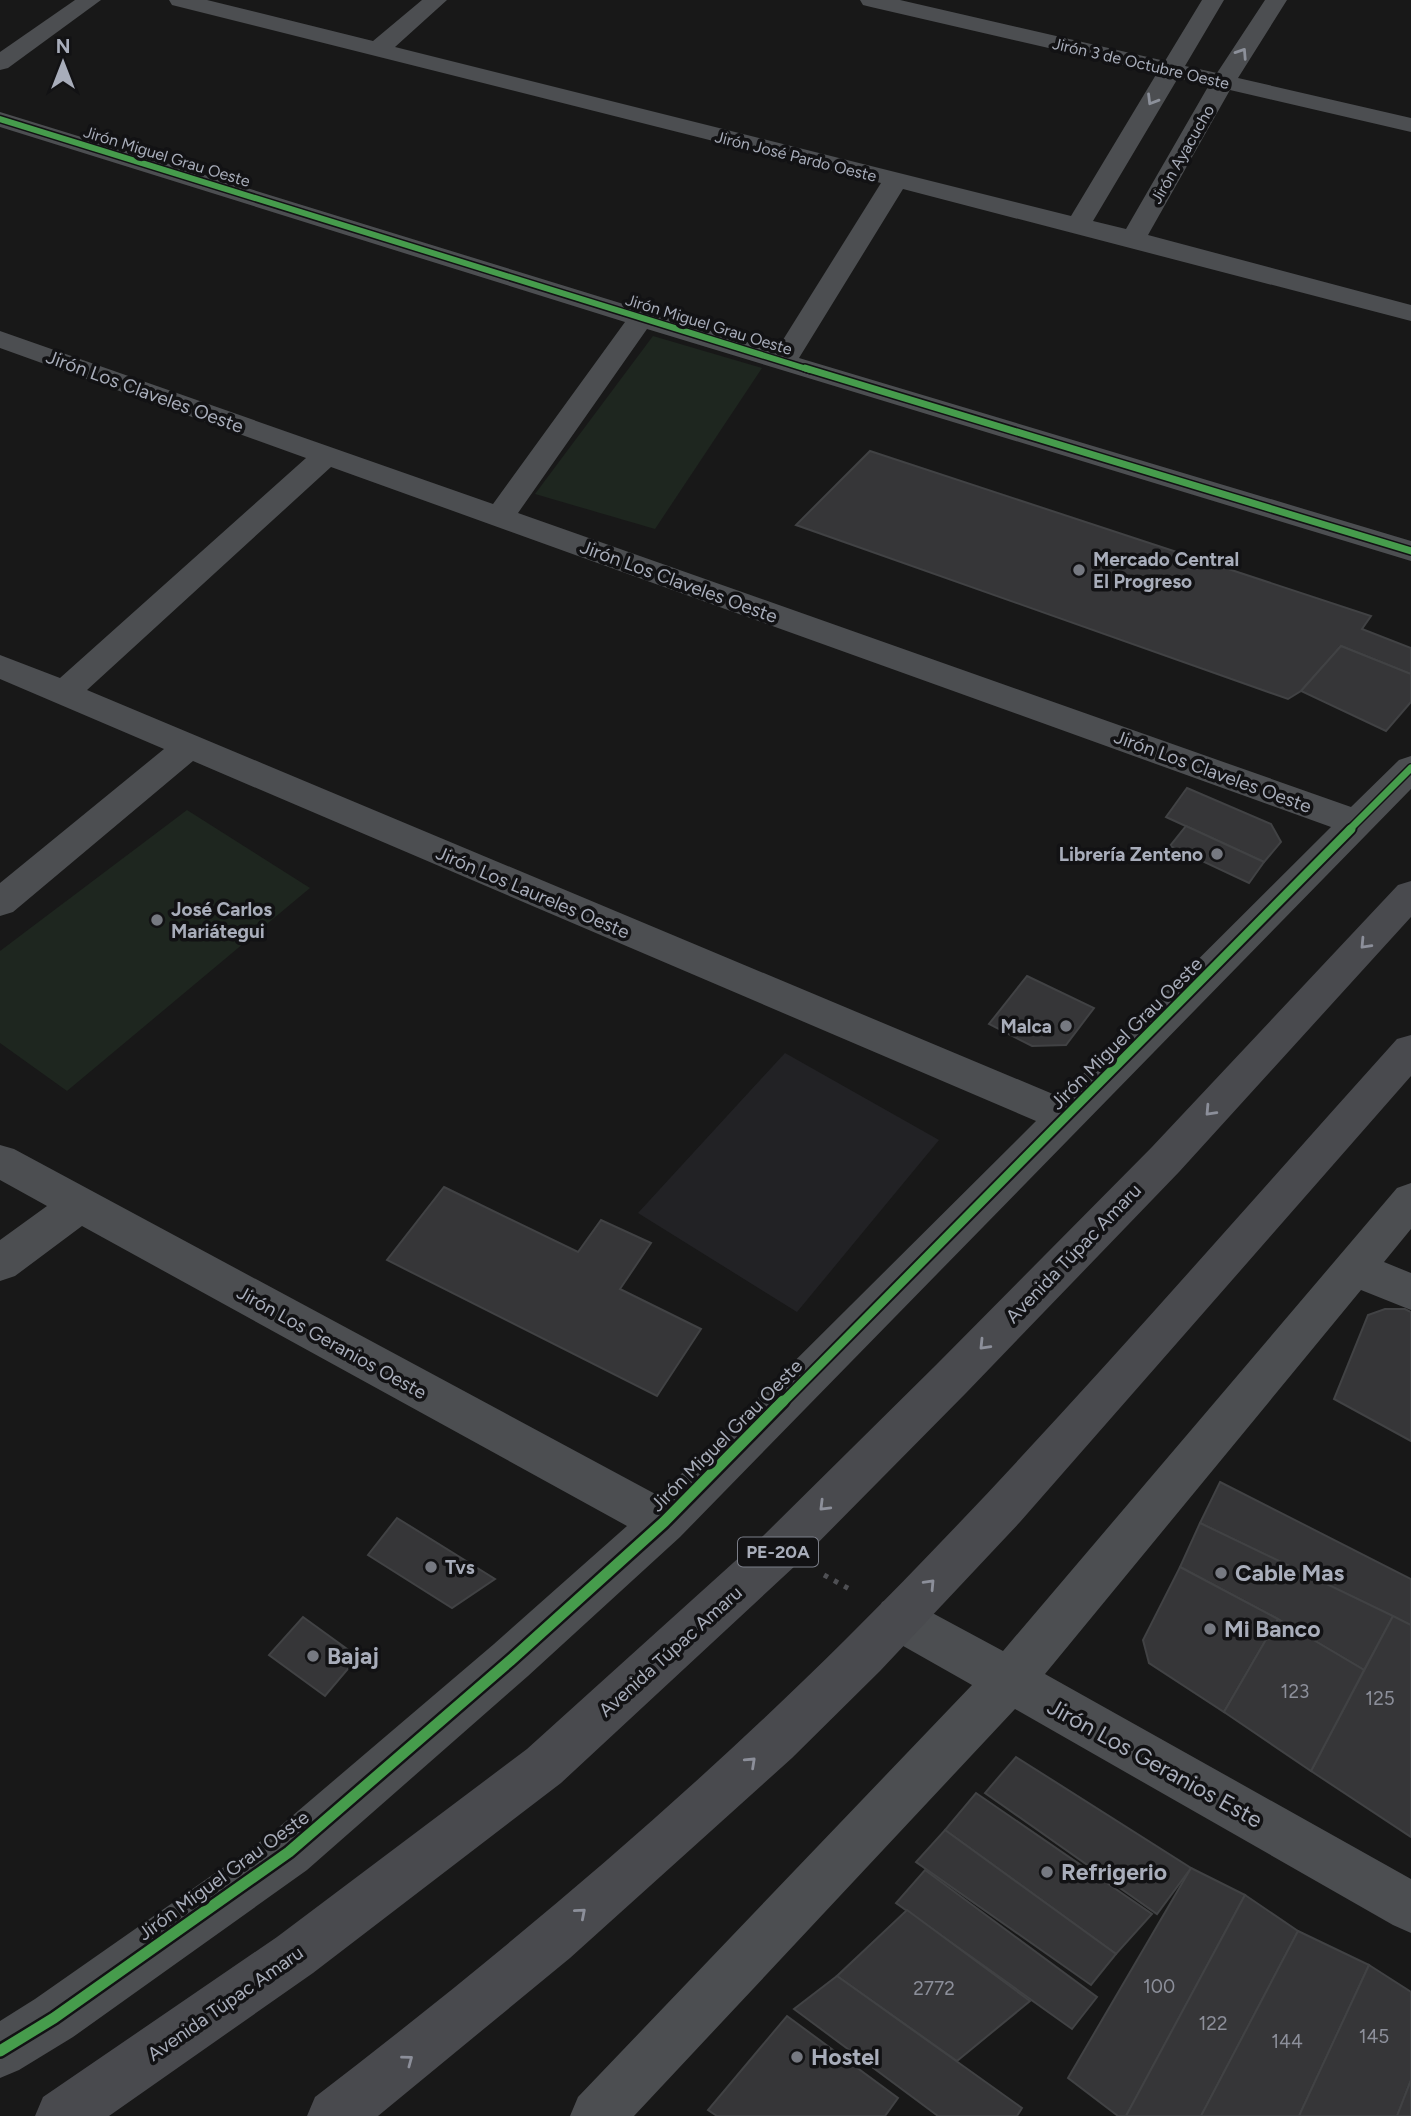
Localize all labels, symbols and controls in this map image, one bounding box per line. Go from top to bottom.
north arrow [28,28,98,98]
street label: Jirón 3 de Octubre Oeste [1051,34,1232,93]
text: N [56,35,70,58]
one-way arrow [1234,48,1247,61]
one-way arrow [1147,93,1160,106]
street label: Jirón Ayacucho [1146,101,1218,207]
street label: Jirón Miguel Grau Oeste [81,122,253,191]
street label: Jirón José Pardo Oeste [713,127,879,186]
street label: Jirón Miguel Grau Oeste [623,290,795,359]
street label: Jirón Los Claveles Oeste [43,345,247,438]
street label: Jirón Los Claveles Oeste [577,535,781,628]
place label: Mercado Central El Progreso [1093,548,1239,593]
marker: Mercado Central El Progreso [1071,562,1087,578]
street label: Jirón Los Claveles Oeste [1111,725,1315,818]
street label: Jirón Los Laureles Oeste [433,841,633,944]
place label: Librería Zenteno [1059,843,1203,866]
marker: Librería Zenteno [1209,846,1225,862]
place label: José Carlos Mariátegui [171,898,272,943]
marker: José Carlos Mariátegui [149,912,165,928]
one-way arrow [1360,936,1373,949]
street label: Jirón Miguel Grau Oeste [1045,952,1207,1114]
place label: Malca [1000,1015,1052,1038]
marker: Malca [1058,1018,1074,1034]
one-way arrow [1206,1103,1218,1116]
street label: Avenida Túpac Amaru [1001,1179,1146,1328]
street label: Jirón Los Geranios Oeste [233,1281,431,1404]
one-way arrow [979,1337,992,1350]
street label: Jirón Miguel Grau Oeste [645,1354,807,1516]
one-way arrow [819,1498,832,1511]
road number: PE-20A [738,1538,818,1567]
place label: Tvs [445,1556,475,1579]
marker: Tvs [423,1559,439,1575]
place label: Cable Mas [1235,1559,1344,1587]
marker: Cable Mas [1213,1565,1229,1581]
one-way arrow [922,1580,934,1593]
street label: Avenida Túpac Amaru [594,1581,747,1722]
place label: Mi Banco [1224,1615,1321,1643]
marker: Mi Banco [1202,1621,1218,1637]
place label: Bajaj [327,1642,379,1670]
marker: Bajaj [305,1648,321,1664]
house number: 123 [1281,1680,1309,1703]
house number: 125 [1365,1687,1395,1710]
street label: Jirón Los Geranios Este [1043,1692,1267,1834]
one-way arrow [743,1757,756,1770]
street label: Jirón Miguel Grau Oeste [133,1806,313,1945]
place label: Refrigerio [1061,1858,1167,1886]
marker: Refrigerio [1039,1864,1055,1880]
one-way arrow [573,1909,586,1921]
street label: Avenida Túpac Amaru [143,1941,308,2066]
house number: 100 [1143,1975,1175,1998]
house number: 2772 [913,1977,955,2000]
house number: 122 [1198,2012,1228,2035]
house number: 145 [1359,2025,1389,2048]
house number: 144 [1271,2030,1303,2053]
place label: Hostel [811,2043,880,2071]
marker: Hostel [789,2049,805,2065]
one-way arrow [400,2056,412,2068]

